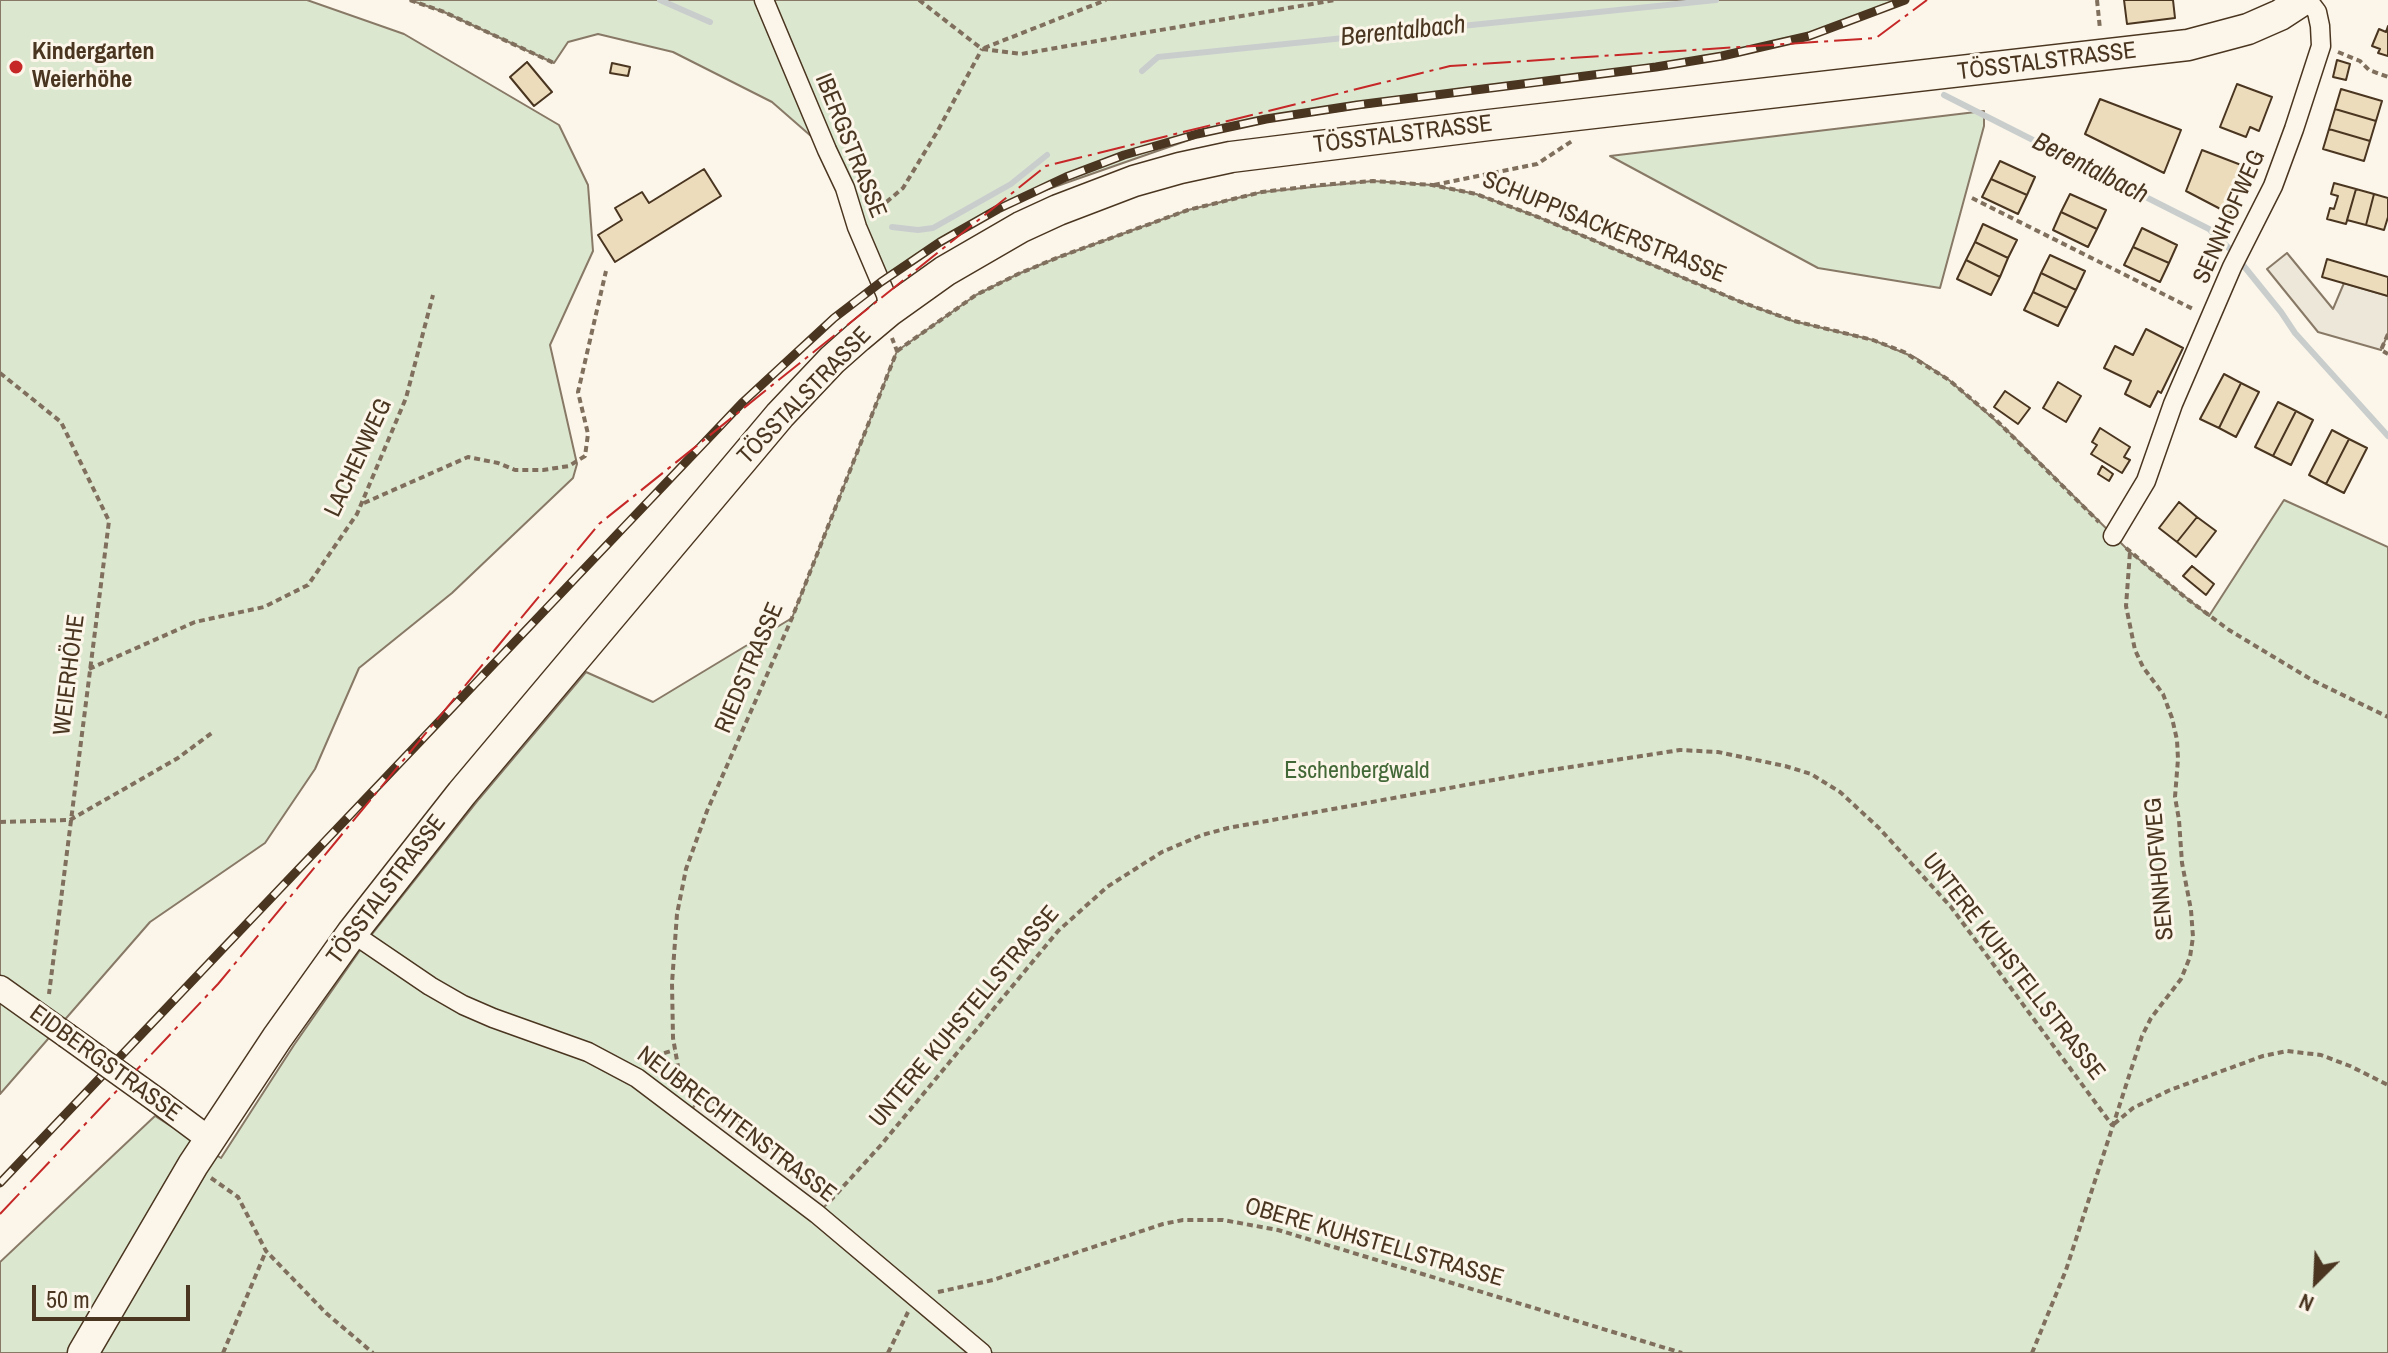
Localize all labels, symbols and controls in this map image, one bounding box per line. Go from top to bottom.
water label: Berentalbach [1339,10,1467,54]
street label: TÖSSTALSTRASSE [1956,37,2138,87]
place label: Kindergarten Weierhöhe [32,39,154,95]
marker: Kindergarten Weierhöhe [7,58,25,76]
street label: IBERGSTRASSE [808,70,892,222]
street label: TÖSSTALSTRASSE [1312,110,1494,160]
water label: Berentalbach [2027,127,2153,211]
street label: SENNHOFWEG [2188,146,2272,288]
street label: SCHUPPISACKERSTRASSE [1478,166,1730,290]
street label: TÖSSTALSTRASSE [732,321,878,471]
street label: LACHENWEG [319,394,399,522]
street label: RIEDSTRASSE [710,598,790,738]
street label: WEIERHÖHE [48,613,92,737]
park label: Eschenbergwald [1284,758,1430,786]
street label: SENNHOFWEG [2139,796,2181,942]
street label: TÖSSTALSTRASSE [321,810,453,970]
street label: UNTERE KUHSTELLSTRASSE [1915,848,2111,1086]
street label: UNTERE KUHSTELLSTRASSE [864,901,1066,1133]
street label: EIDBERGSTRASSE [24,999,186,1129]
street label: NEUBRECHTENSTRASSE [631,1041,841,1209]
street label: OBERE KUHSTELLSTRASSE [1241,1192,1507,1294]
north arrow [2276,1241,2356,1321]
scale bar [36,1269,194,1319]
text: 50 m [46,1283,90,1315]
text: N [2294,1287,2318,1319]

